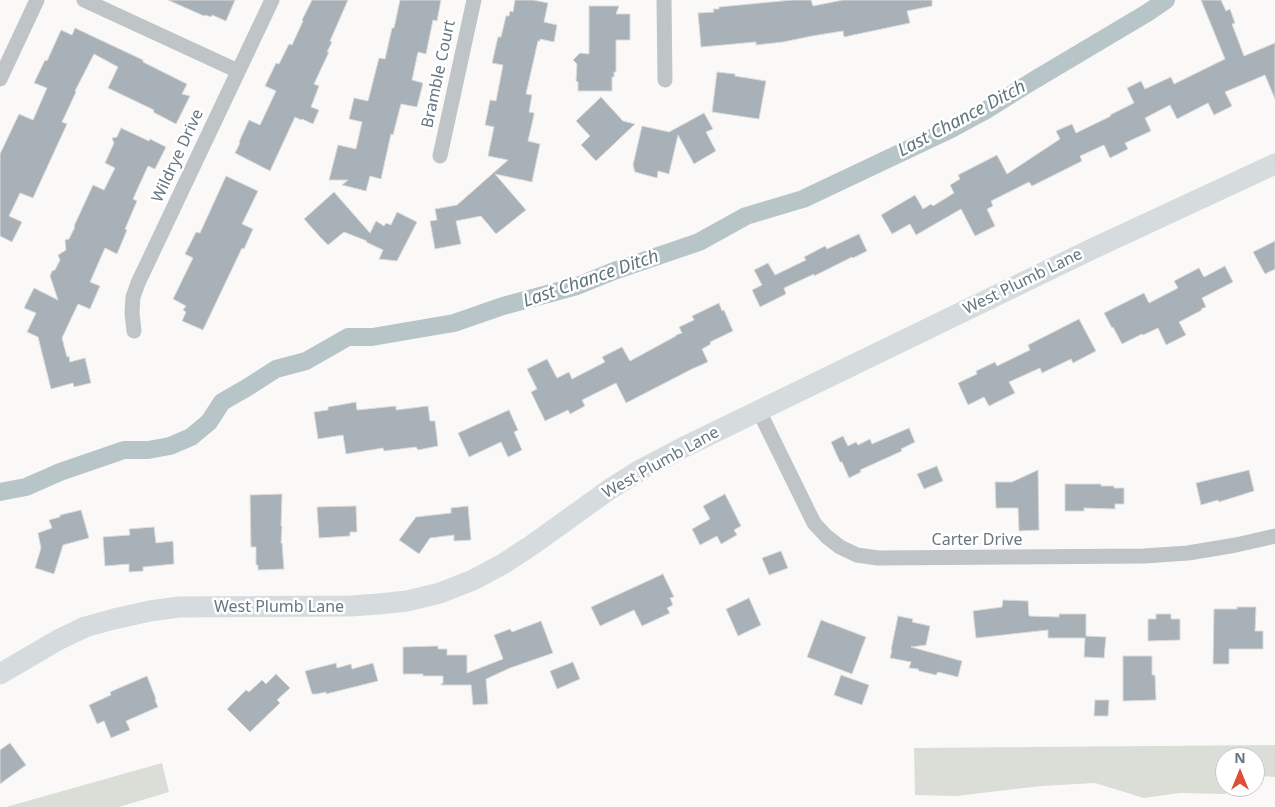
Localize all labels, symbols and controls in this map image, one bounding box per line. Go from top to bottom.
street label: Bramble Court [418,18,460,130]
water label: Last Chance Ditch [894,76,1030,162]
street label: Wildrye Drive [148,106,208,206]
street label: West Plumb Lane [960,245,1086,319]
water label: Last Chance Ditch [520,246,662,312]
street label: West Plumb Lane [599,423,723,503]
street label: Carter Drive [932,530,1022,550]
street label: West Plumb Lane [214,597,344,617]
north arrow [1215,747,1265,797]
text: N [1234,748,1246,767]

